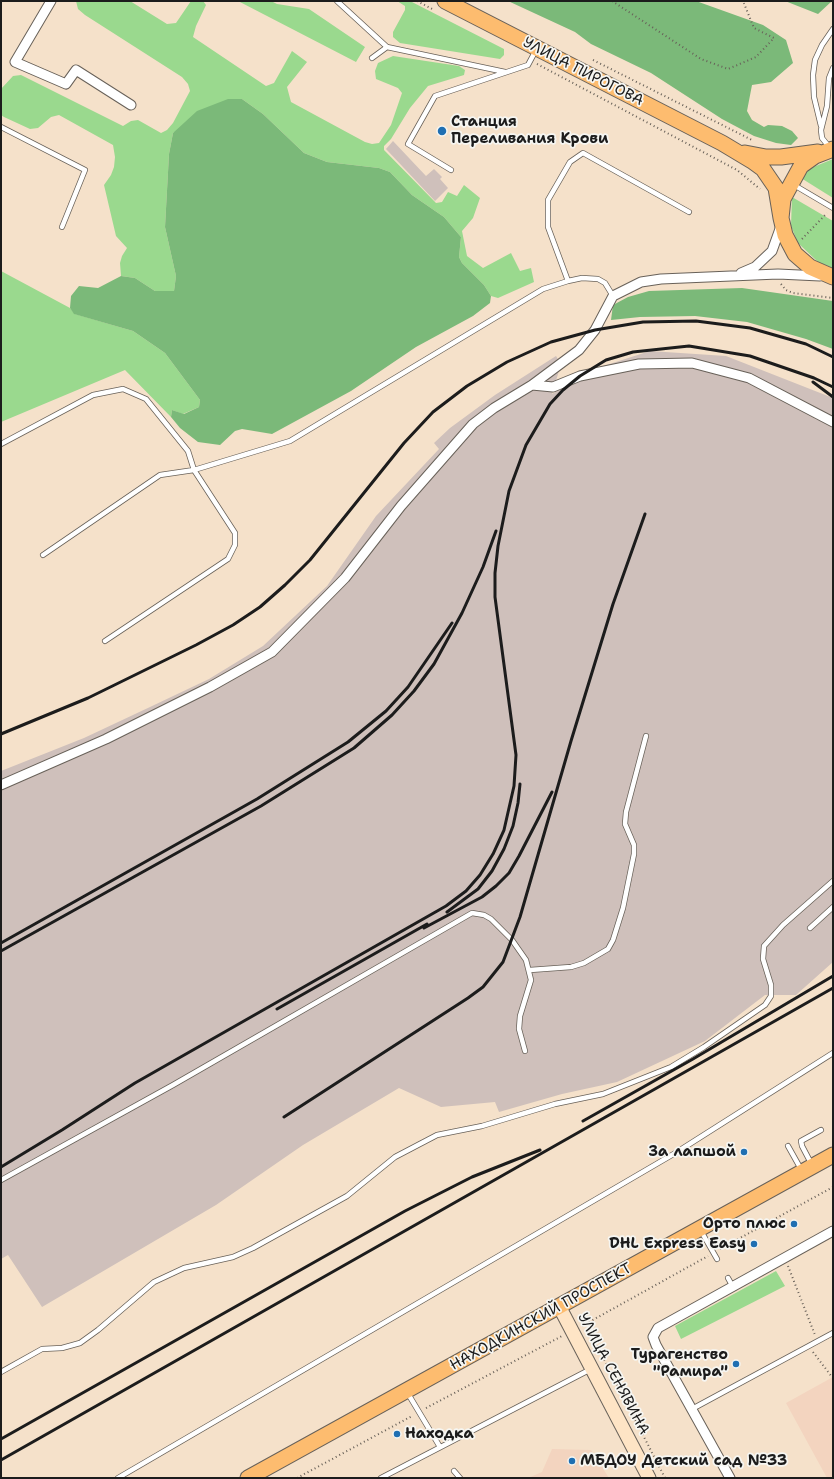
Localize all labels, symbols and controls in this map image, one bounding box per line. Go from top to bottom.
street label: УЛИЦА ПИРОГОВА [520,34,646,110]
place label: Станция Переливания Крови [451,113,608,148]
marker: Станция Переливания Крови [436,125,448,137]
place label: За лапшой [649,1143,736,1161]
marker: За лапшой [739,1147,749,1157]
place label: Орто плюс [703,1215,786,1233]
marker: Орто плюс [789,1219,799,1229]
place label: DHL Express Easy [609,1235,746,1253]
marker: DHL Express Easy [749,1239,759,1249]
street label: НАХОДКИНСКИЙ ПРОСПЕКТ [447,1259,635,1375]
street label: УЛИЦА СЕНЯВИНА [573,1310,653,1438]
place label: Турагенство "Рамира" [631,1346,728,1381]
marker: Турагенство "Рамира" [731,1359,741,1369]
place label: Находка [405,1425,474,1443]
marker: Находка [392,1429,402,1439]
place label: МБДОУ Детский сад №33 [580,1452,787,1470]
marker: МБДОУ Детский сад №33 [567,1456,577,1466]

